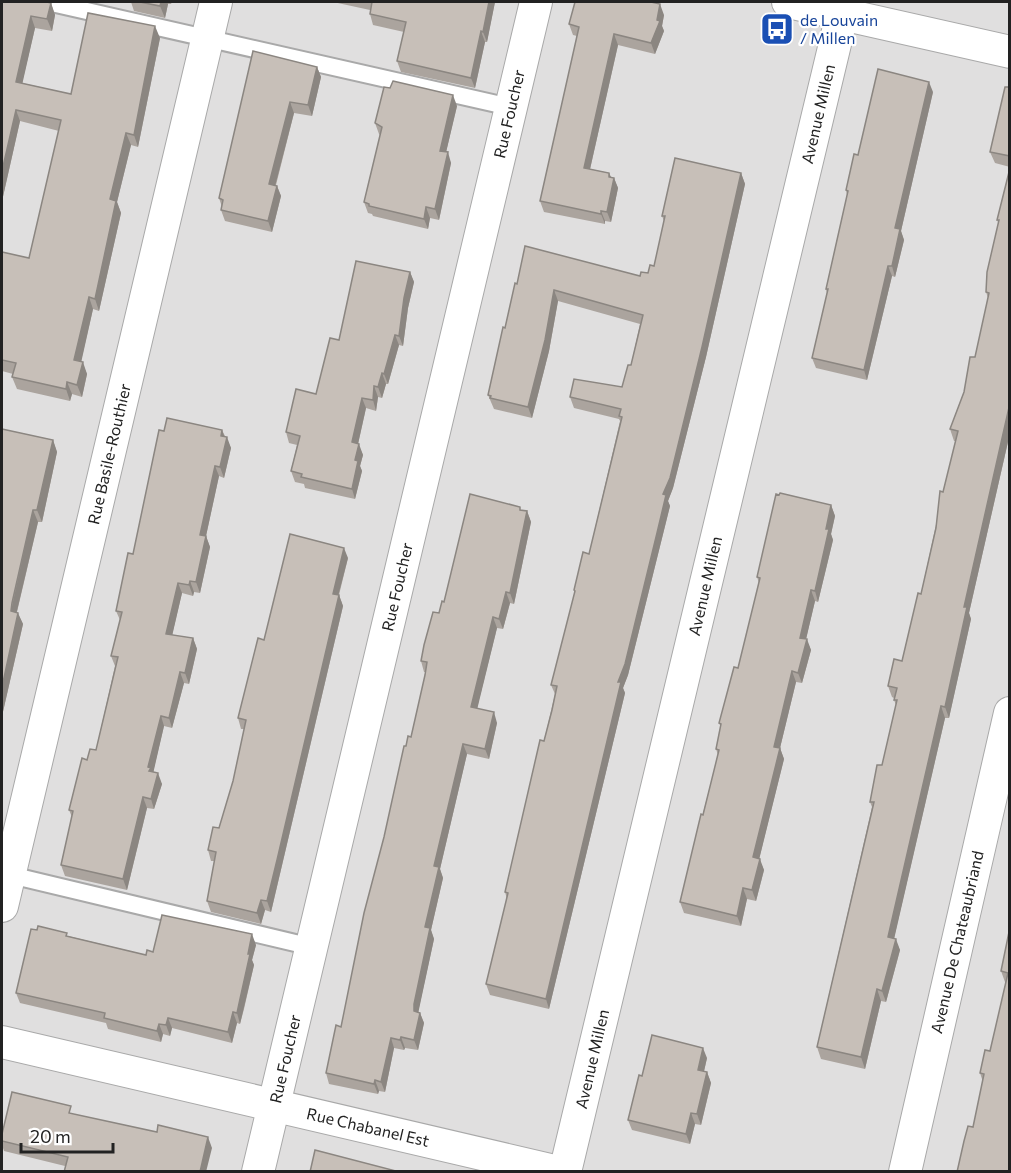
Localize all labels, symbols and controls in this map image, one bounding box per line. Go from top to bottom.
place label: de Louvain / Millen [800,10,878,47]
bus stop icon: de Louvain / Millen [759,11,795,47]
street label: Avenue Millen [797,62,838,166]
street label: Rue Foucher [489,67,528,160]
street label: Rue Basile-Routhier [83,381,134,526]
street label: Avenue Millen [684,534,725,638]
street label: Rue Foucher [377,540,416,633]
street label: Avenue De Chateaubriand [926,849,987,1035]
street label: Avenue Millen [571,1007,612,1111]
street label: Rue Foucher [265,1012,304,1105]
street label: Rue Chabanel Est [305,1103,432,1150]
scale bar [21,1116,112,1154]
text: 20 m [30,1125,71,1147]

